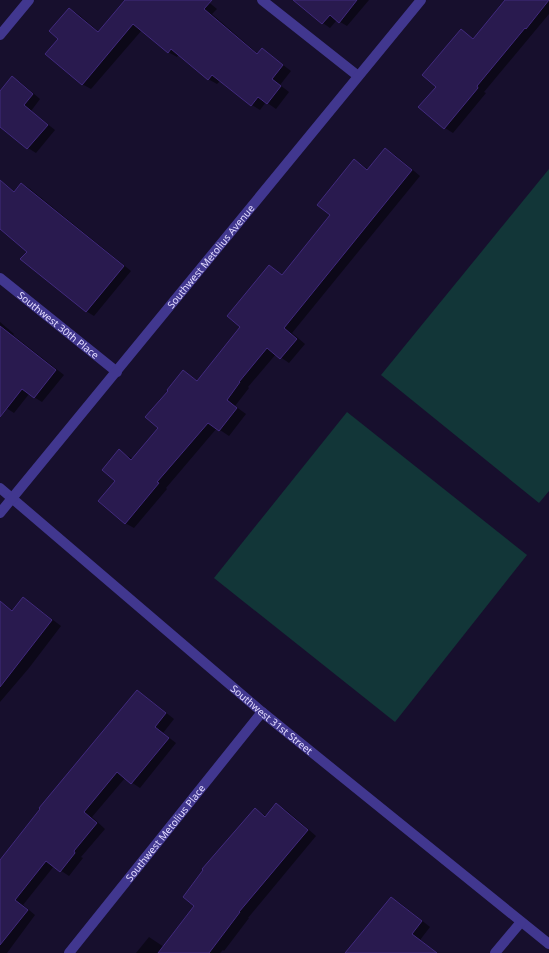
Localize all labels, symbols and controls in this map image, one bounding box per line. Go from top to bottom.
street label: Southwest Metolius Avenue [164,201,258,311]
street label: Southwest 30th Place [15,288,102,362]
street label: Southwest 31st Street [228,681,316,758]
street label: Southwest Metolius Place [122,781,208,884]

